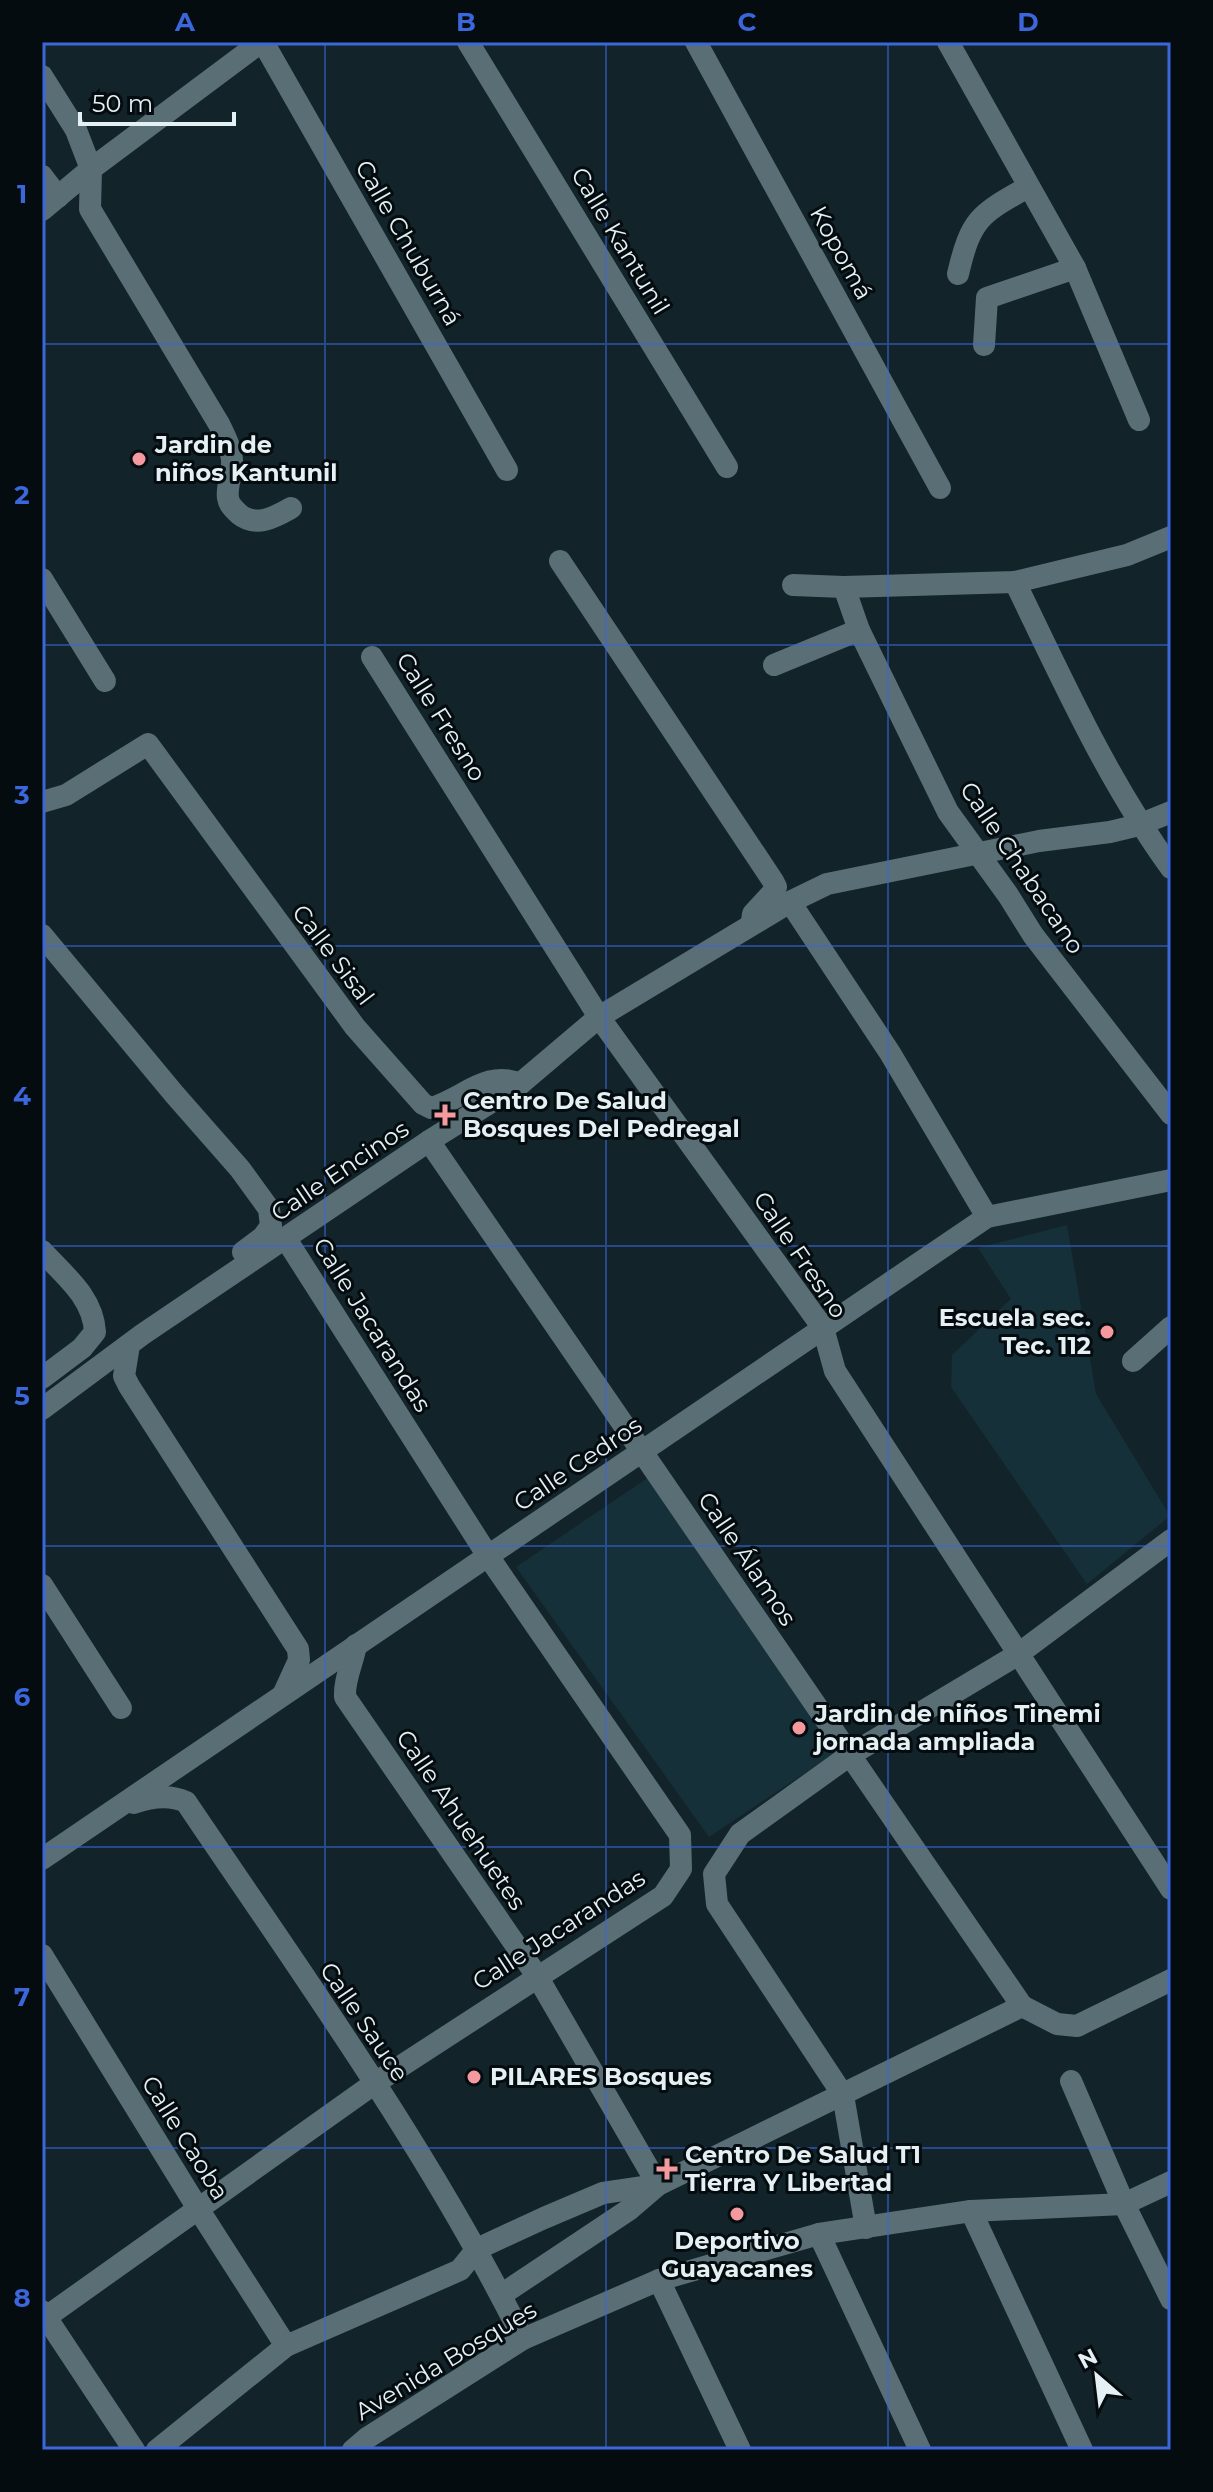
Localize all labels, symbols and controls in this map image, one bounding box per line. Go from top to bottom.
text: A [174,6,196,38]
text: B [456,6,476,38]
text: C [738,6,757,38]
text: D [1017,6,1039,38]
scale bar [80,76,234,126]
text: 50 m [92,89,153,118]
street label: Calle Chuburná [349,155,468,331]
street label: Calle Kantunil [565,162,676,320]
text: 1 [17,178,27,210]
street label: Kopomá [804,201,879,305]
place label: Jardin de niños Kantunil [154,430,338,487]
marker: Jardin de niños Kantunil [130,450,148,468]
text: 2 [14,479,30,511]
street label: Calle Fresno [390,647,493,787]
street label: Calle Chabacano [954,776,1091,959]
text: 3 [13,779,30,811]
street label: Calle Sisal [286,899,381,1011]
text: 4 [13,1080,31,1112]
place label: Centro De Salud Bosques Del Pedregal [463,1086,740,1143]
marker: Centro De Salud Bosques Del Pedregal [434,1104,456,1126]
street label: Calle Encinos [265,1114,414,1227]
street label: Calle Fresno [747,1186,853,1324]
street label: Calle Jacarandas [307,1232,438,1417]
place label: Escuela sec. Tec. 112 [939,1303,1091,1360]
marker: Escuela sec. Tec. 112 [1098,1323,1116,1341]
text: 5 [14,1380,30,1412]
street label: Calle Cedros [508,1410,647,1517]
street label: Calle Álamos [692,1486,803,1631]
text: 6 [14,1681,31,1713]
place label: Jardin de niños Tinemi jornada ampliada [812,1699,1101,1756]
marker: Jardin de niños Tinemi jornada ampliada [790,1719,808,1737]
street label: Calle Ahuehuetes [390,1724,532,1915]
street label: Calle Jacarandas [467,1863,650,1996]
street label: Calle Sauce [314,1957,415,2087]
text: 7 [14,1981,30,2013]
place label: PILARES Bosques [490,2062,712,2091]
marker: PILARES Bosques [465,2068,483,2086]
street label: Calle Caoba [136,2070,235,2205]
place label: Centro De Salud T1 Tierra Y Libertad [685,2140,921,2197]
marker: Centro De Salud T1 Tierra Y Libertad [656,2158,678,2180]
marker: Deportivo Guayacanes [728,2205,746,2223]
place label: Deportivo Guayacanes [661,2226,813,2283]
text: 8 [13,2282,31,2314]
street label: Avenida Bosques [350,2295,542,2426]
north arrow [1057,2336,1137,2416]
text: N [1074,2343,1102,2375]

